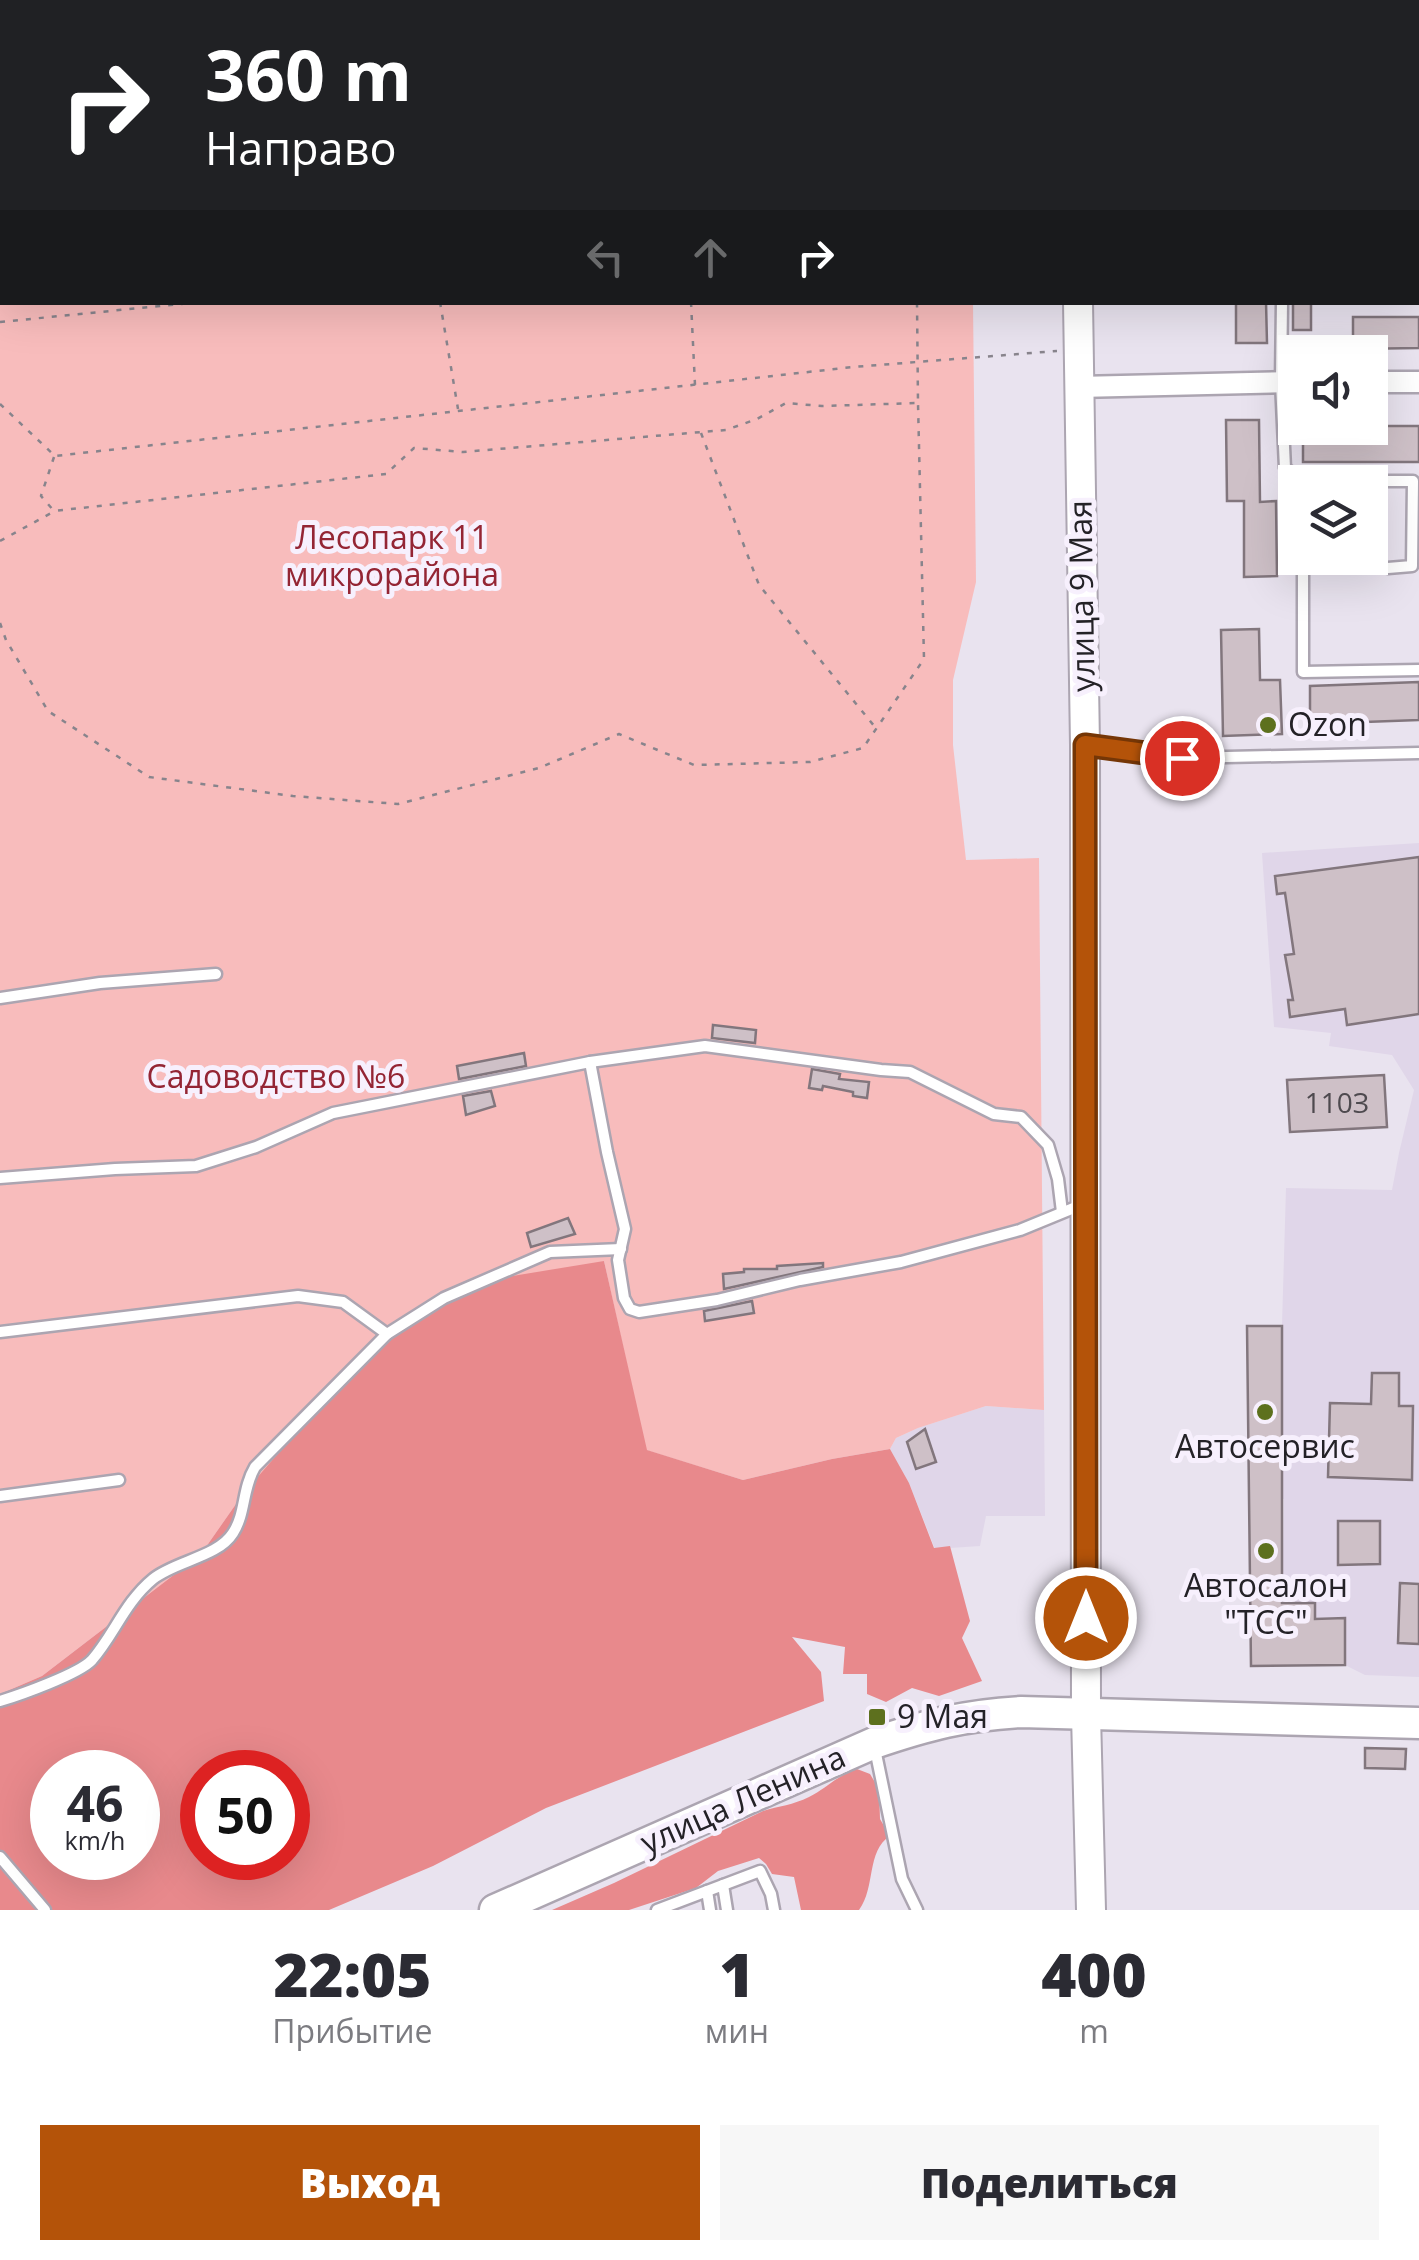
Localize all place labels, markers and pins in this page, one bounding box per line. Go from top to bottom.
place label: Ozon [1288,702,1367,745]
marker: Ozon [1257,714,1279,736]
pin [1140,716,1225,801]
marker: Автосервис [1254,1401,1276,1423]
place label: Автосервис [1175,1424,1355,1467]
marker: Автосалон "ТСС" [1255,1540,1277,1562]
place label: Автосалон "ТСС" [1184,1563,1348,1643]
place label: 9 Мая [897,1694,988,1737]
marker: 9 Мая [866,1706,888,1728]

